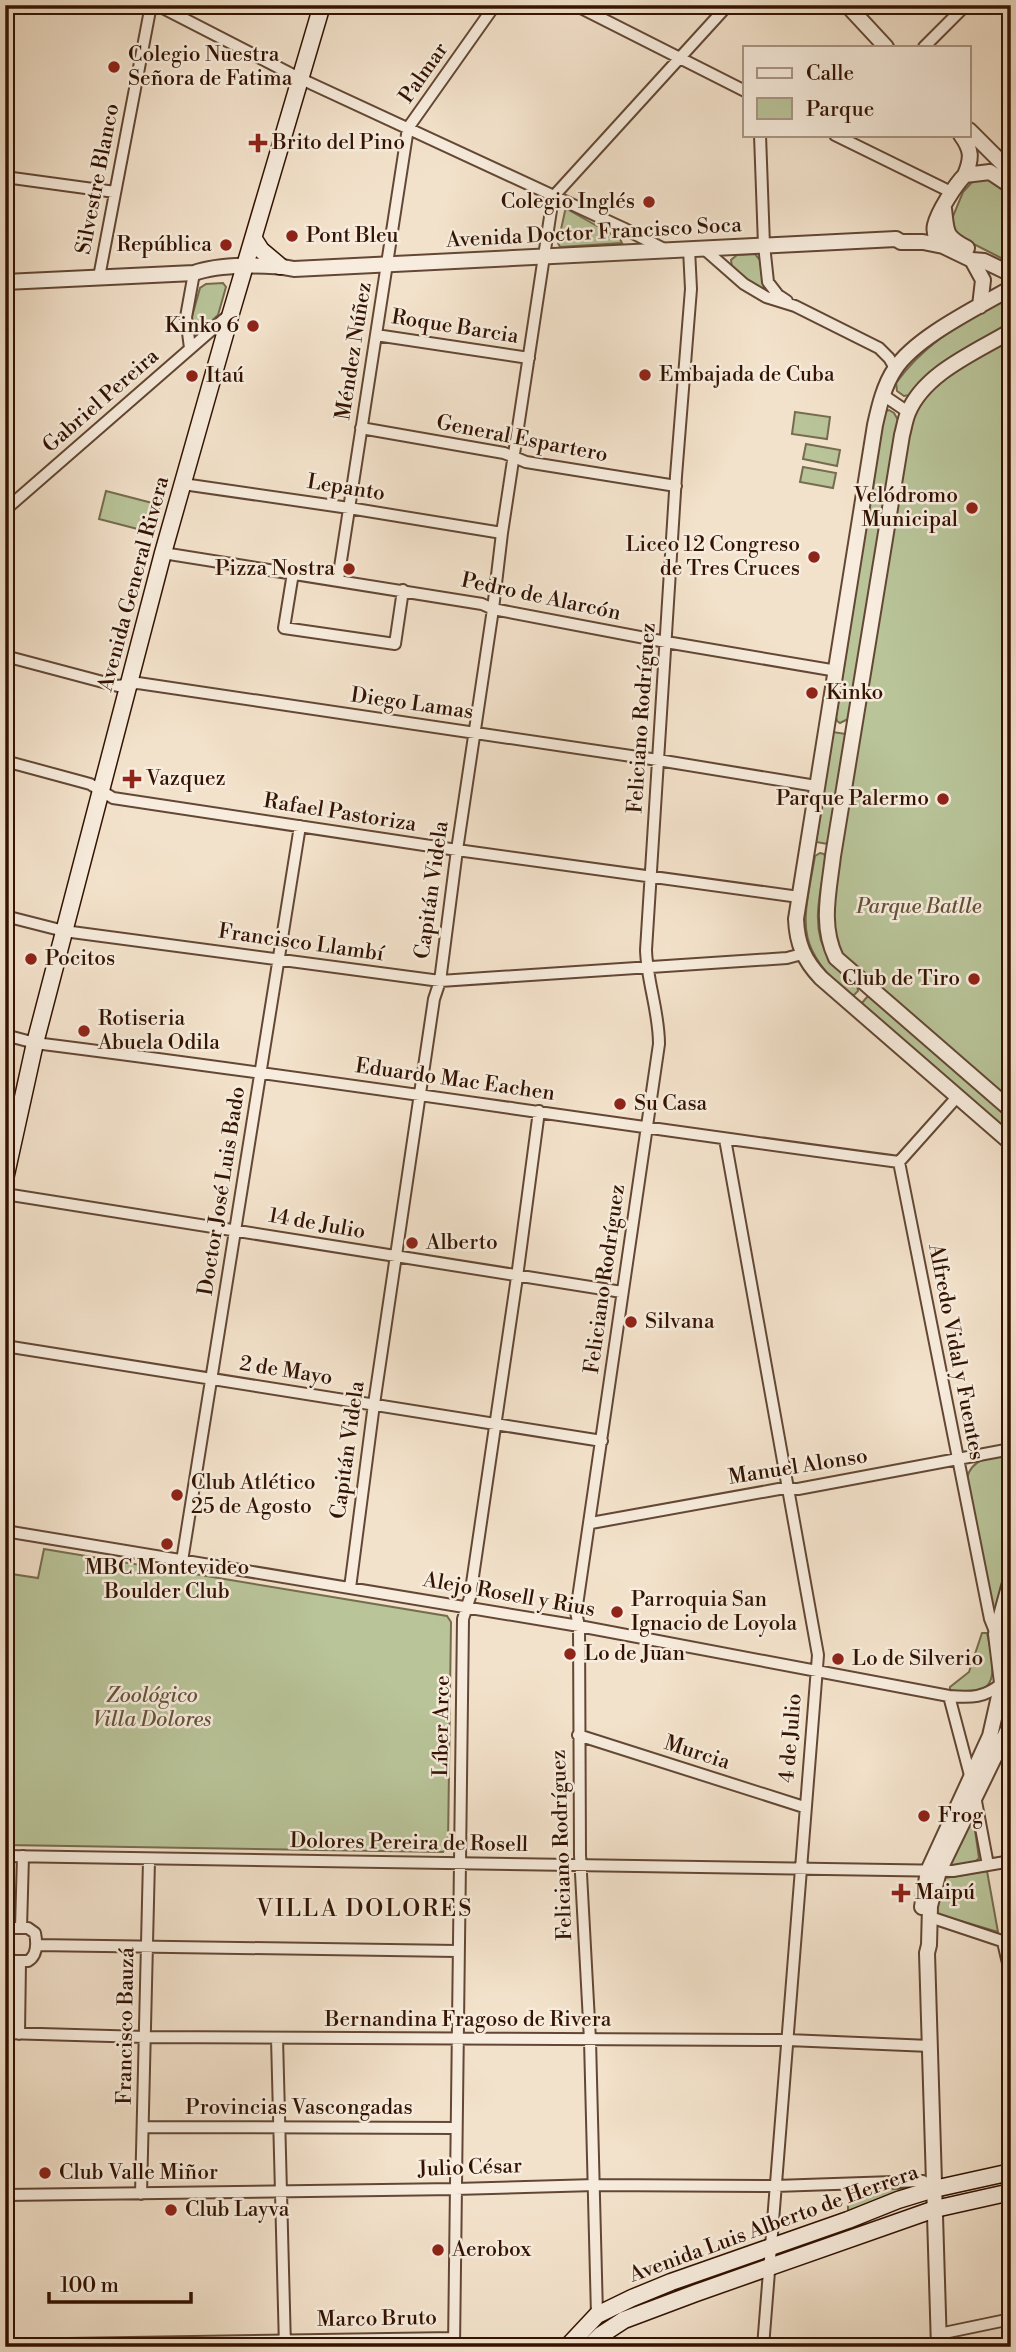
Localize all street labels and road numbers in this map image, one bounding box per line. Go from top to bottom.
street label: Palmar [394,38,454,108]
street label: Silvestre Blanco [71,101,125,257]
street label: Avenida Doctor Francisco Soca [445,212,743,254]
street label: Méndez Núñez [330,280,378,422]
street label: Roque Barcia [390,304,521,350]
street label: Gabriel Pereira [38,343,165,458]
street label: General Espartero [434,410,610,468]
street label: Lepanto [305,469,387,507]
street label: Avenida General Rivera [93,473,175,695]
street label: Pedro de Alarcón [459,567,624,627]
street label: Feliciano Rodríguez [622,622,662,814]
street label: Diego Lamas [349,683,475,725]
street label: Rafael Pastoriza [262,788,419,838]
street label: Capitán Videla [409,819,455,961]
street label: Francisco Llambí [216,918,387,968]
street label: Eduardo Mac Eachen [354,1053,557,1107]
street label: Doctor José Luis Bado [193,1085,251,1297]
street label: Feliciano Rodríguez [579,1183,631,1375]
street label: 14 de Julio [267,1203,367,1245]
street label: Alfredo Vidal y Fuentes [922,1241,990,1462]
street label: 2 de Mayo [238,1351,334,1391]
street label: Capitán Videla [325,1379,371,1521]
street label: Manuel Alonso [726,1443,870,1491]
street label: Alejo Rosell y Rius [420,1567,597,1623]
street label: Líber Arce [428,1675,456,1777]
street label: 4 de Julio [774,1692,808,1784]
street label: Murcia [661,1730,733,1776]
street label: Feliciano Rodríguez [546,1749,578,1941]
street label: Dolores Pereira de Rosell [290,1828,528,1858]
street label: Francisco Bauzá [112,1947,140,2105]
street label: Bernandina Fragoso de Rivera [324,2007,612,2033]
street label: Provincias Vascongadas [185,2095,413,2121]
street label: Julio César [416,2153,523,2183]
street label: Avenida Luis Alberto de Herrera [625,2159,922,2289]
street label: Marco Bruto [317,2305,437,2333]

